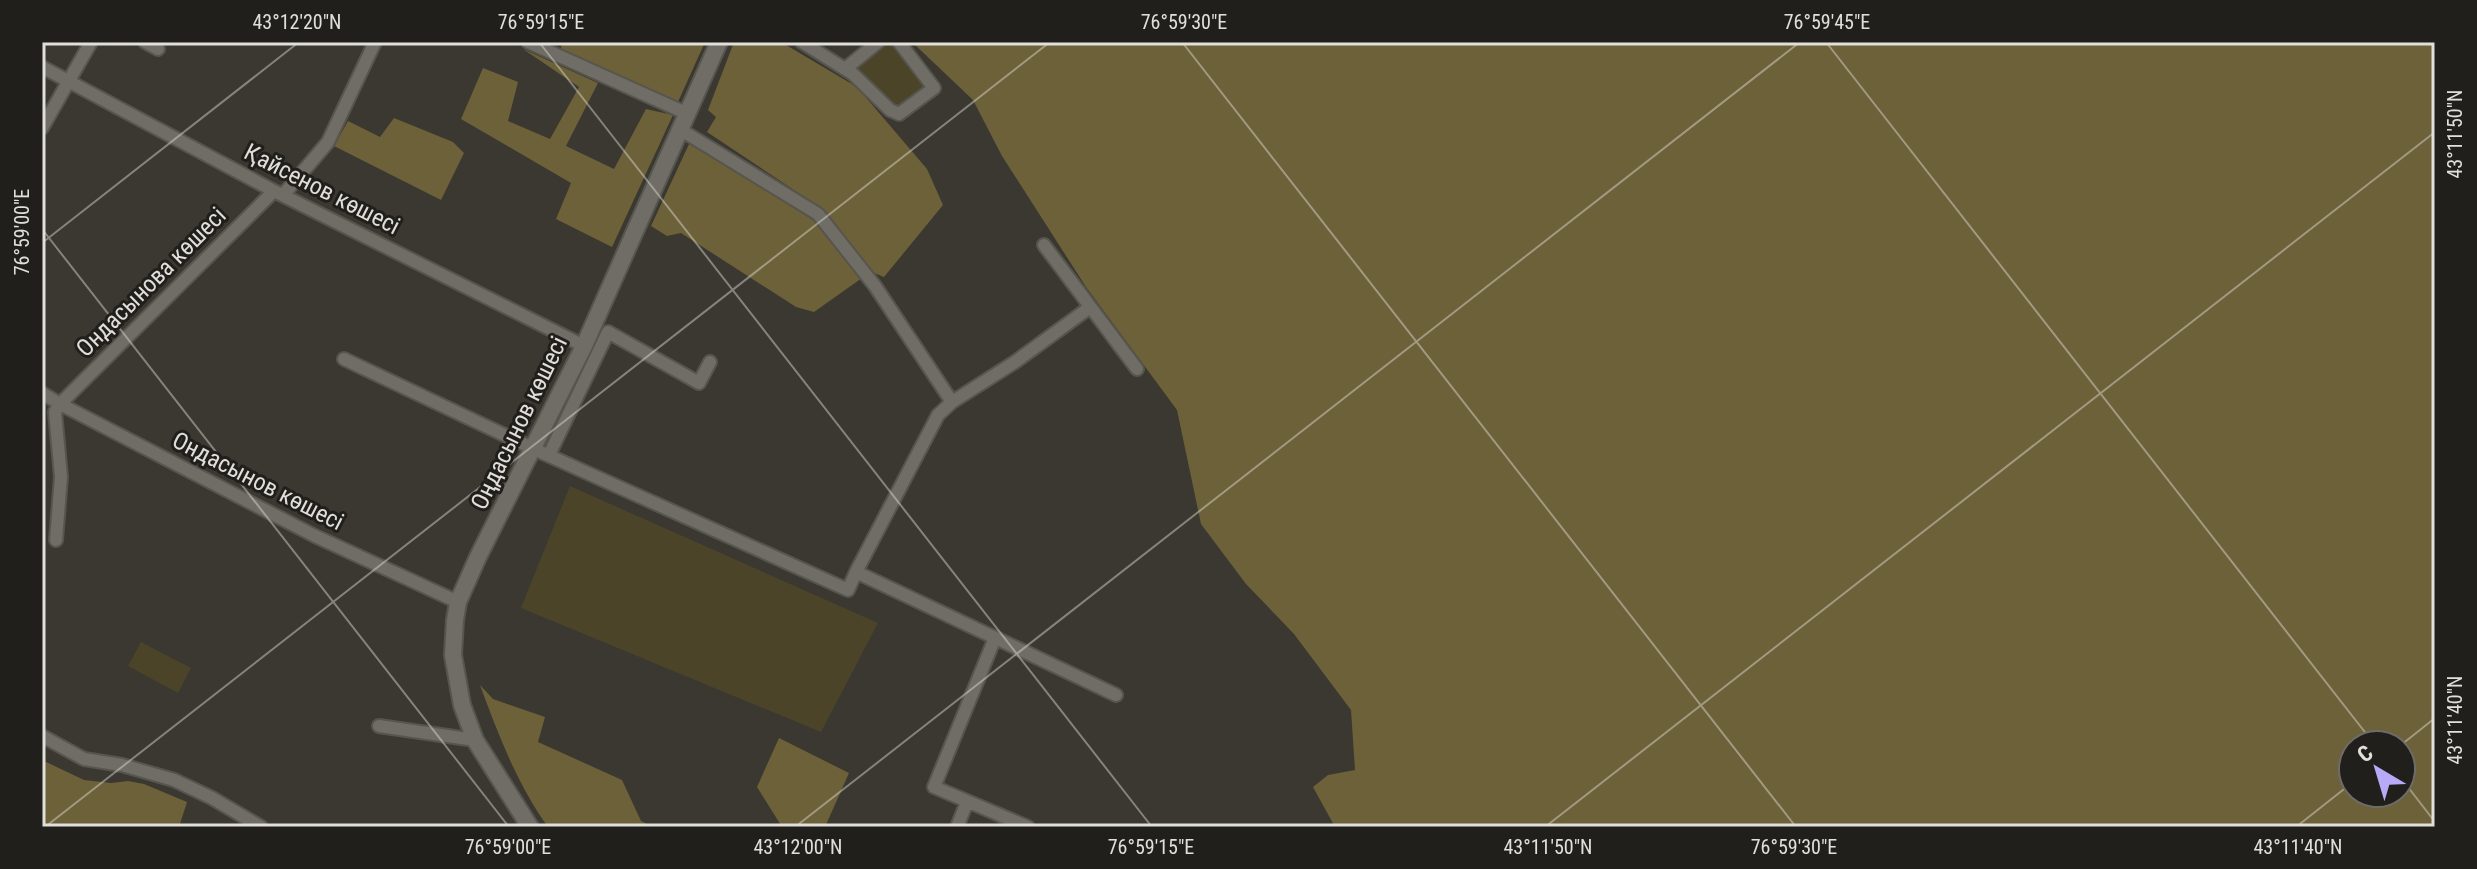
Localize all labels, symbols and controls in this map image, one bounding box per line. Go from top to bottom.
text: 43°12'20"N [252,10,342,34]
text: 76°59'15"E [498,10,584,34]
text: 76°59'30"E [1141,10,1227,34]
text: 76°59'45"E [1784,10,1870,34]
text: 43°11'50"N [2443,89,2467,179]
street label: Қайсенов көшесі [240,138,404,240]
text: 76°59'00"E [10,189,34,275]
street label: Ондасынова көшесі [70,201,232,363]
street label: Оңдасынов көшесі [465,332,573,514]
street label: Ондасынов көшесі [168,426,348,536]
text: 43°11'40"N [2443,675,2467,765]
north arrow [2337,729,2417,809]
text: С [2352,740,2378,767]
text: 76°59'00"E [465,835,551,859]
text: 43°12'00"N [753,835,843,859]
text: 76°59'15"E [1108,835,1194,859]
text: 43°11'50"N [1503,835,1593,859]
text: 76°59'30"E [1751,835,1837,859]
text: 43°11'40"N [2253,835,2343,859]

